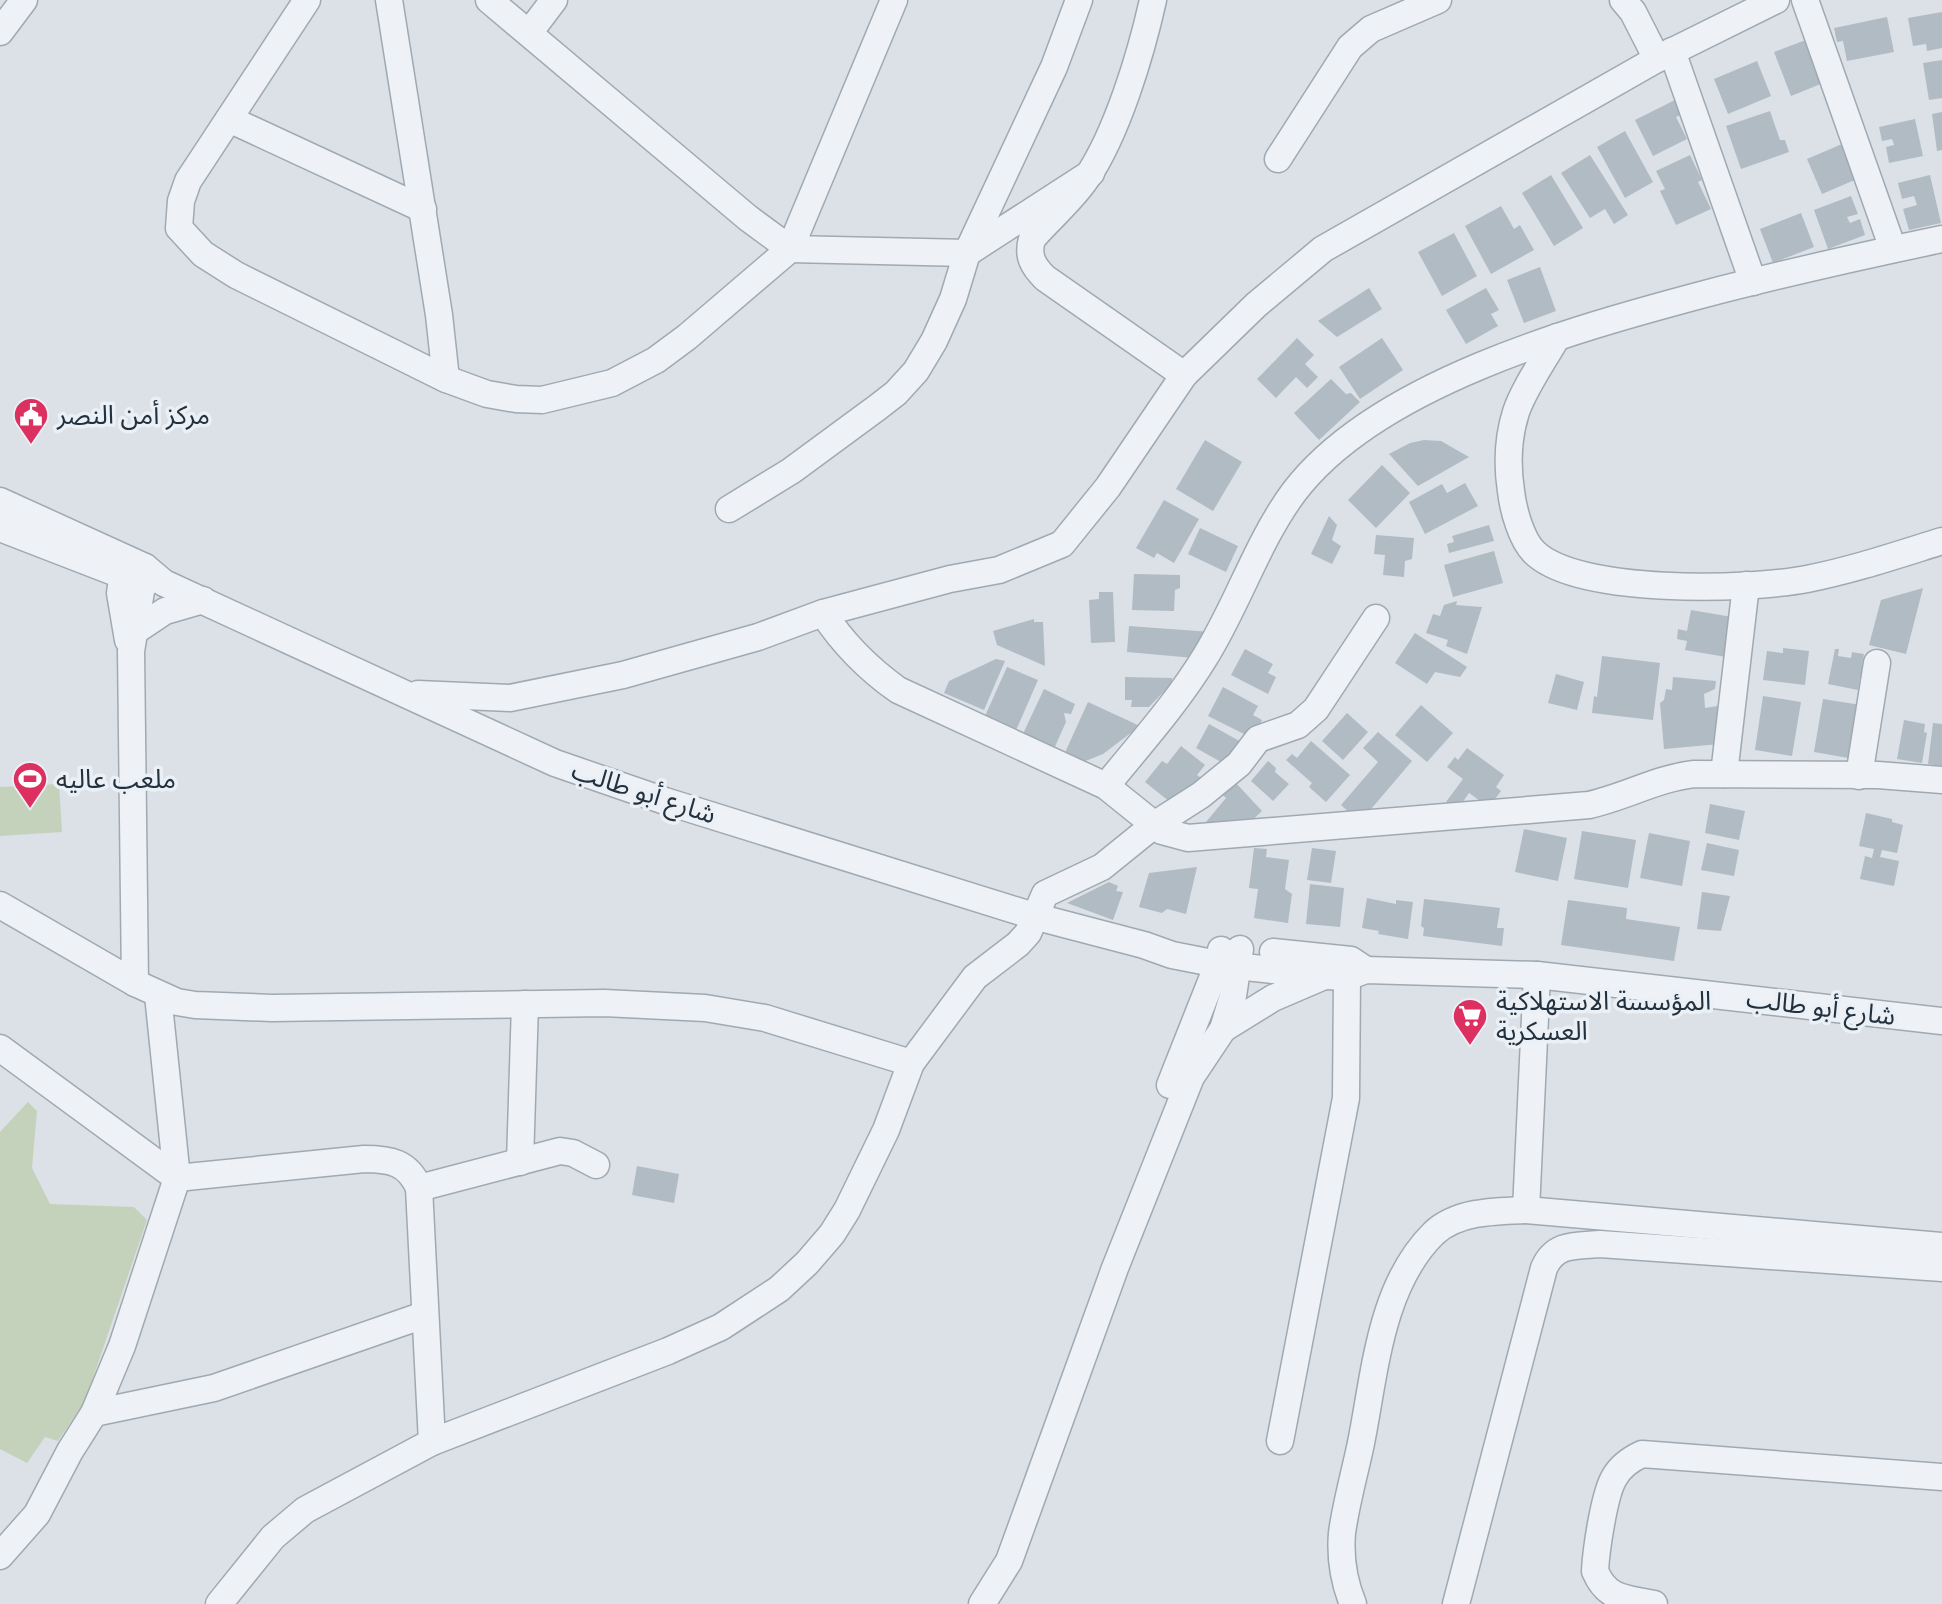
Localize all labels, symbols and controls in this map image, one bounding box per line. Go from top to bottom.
public building icon: مركز أمن النصر [12,396,50,446]
place label: مركز أمن النصر [56,398,210,432]
street label: شارع أبو طالب [567,753,720,833]
sports icon: ملعب عاليه [11,760,49,810]
place label: ملعب عاليه [56,762,176,796]
street label: شارع أبو طالب [1744,981,1897,1035]
place label: المؤسسة الاستهلاكية العسكرية [1496,984,1711,1048]
supermarket icon: المؤسسة الاستهلاكية العسكرية [1451,997,1489,1047]

